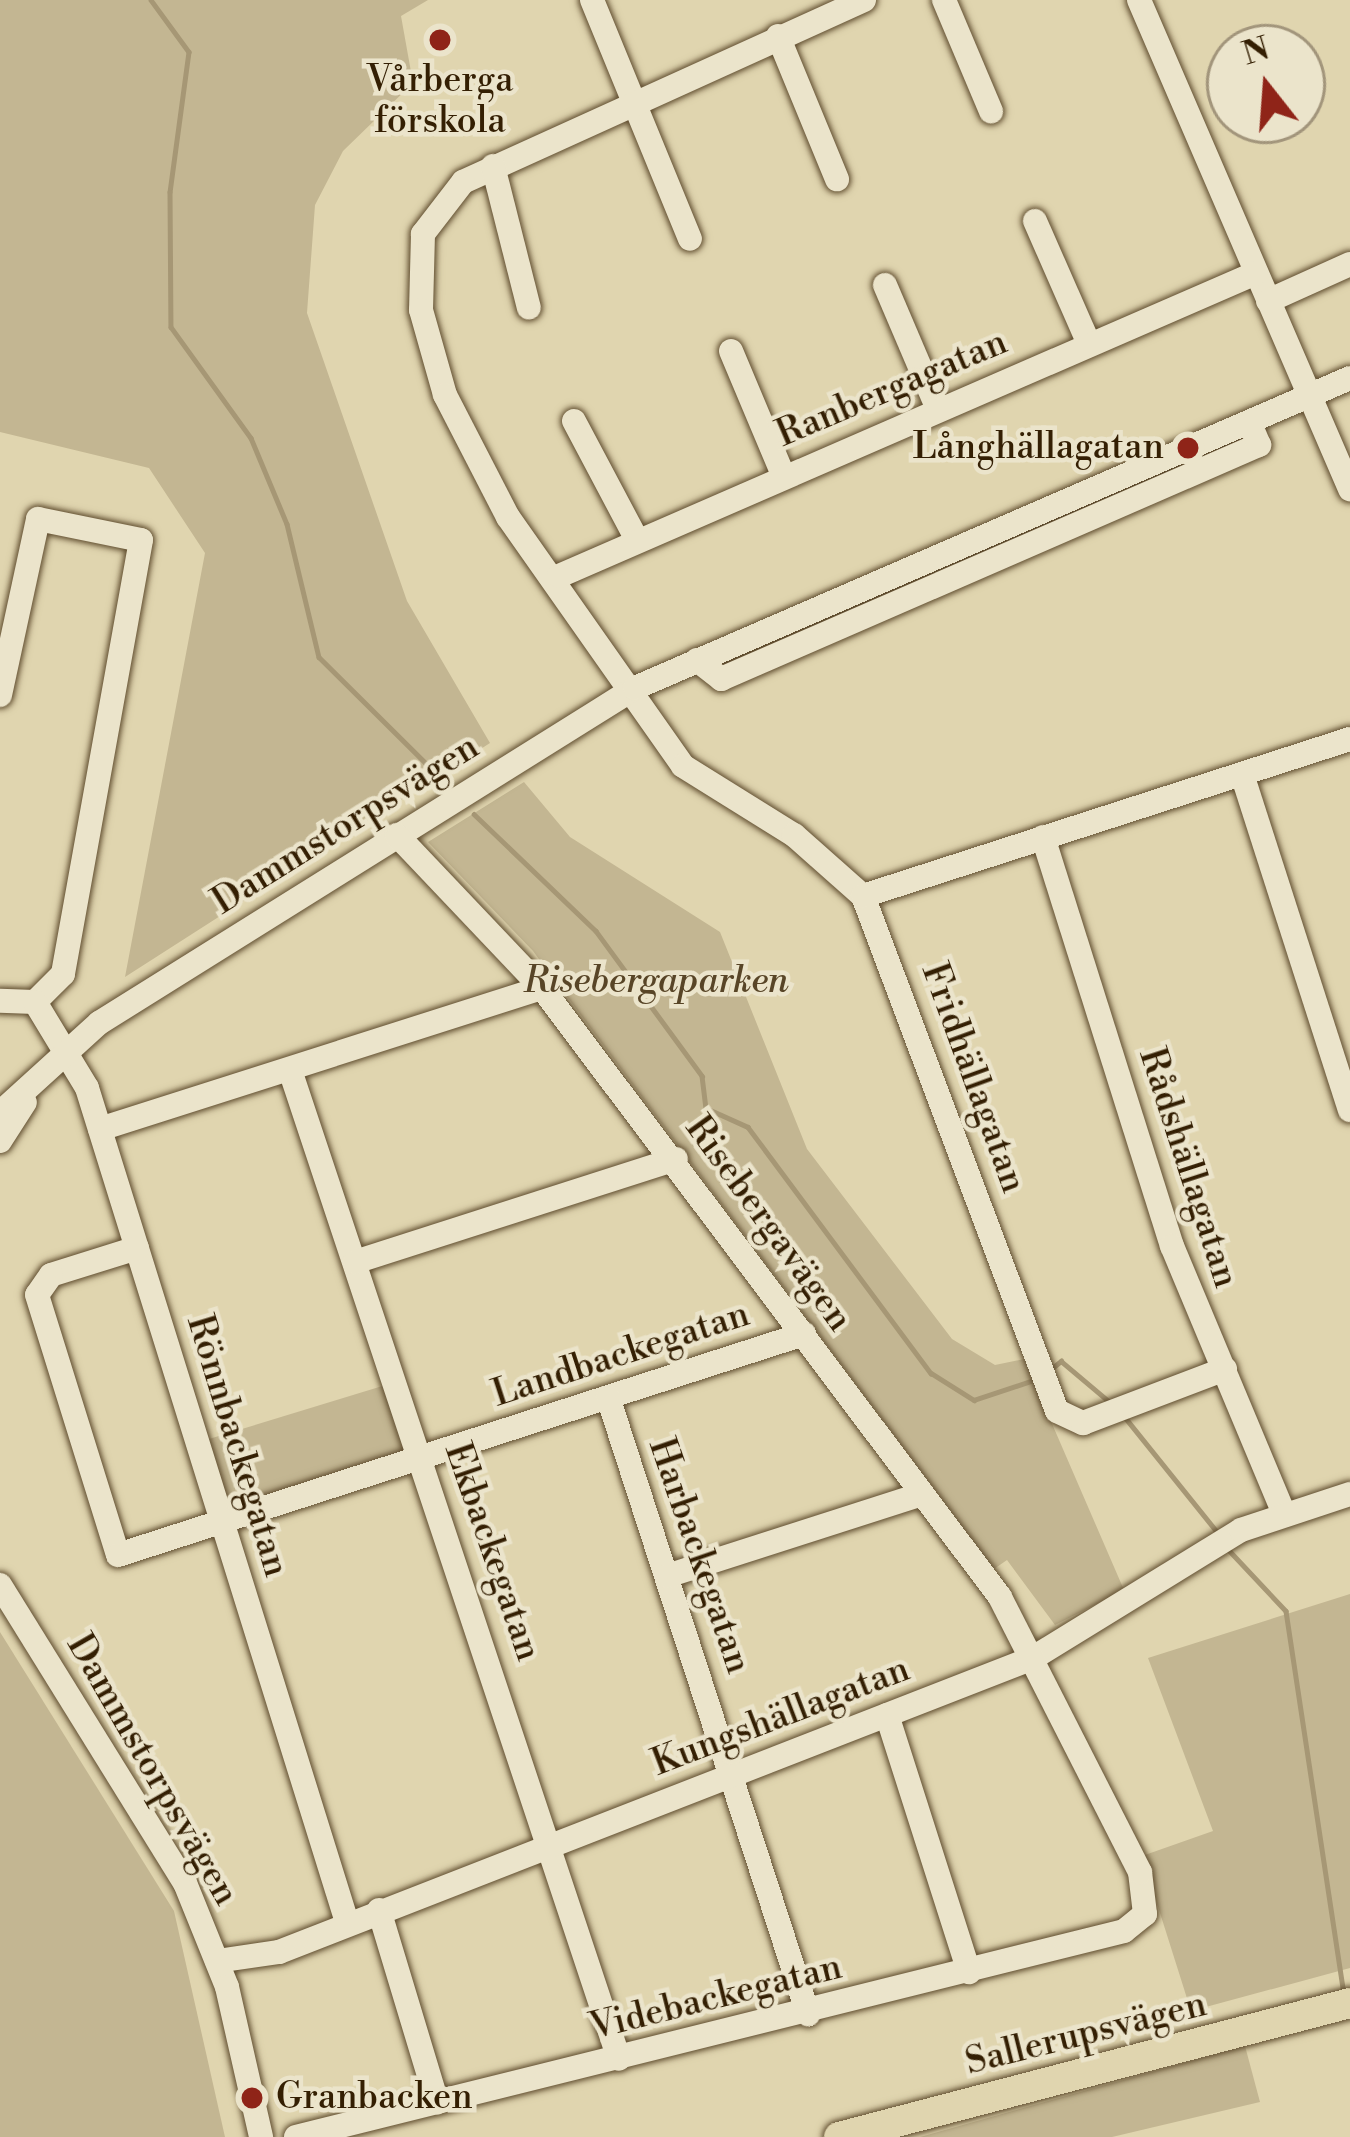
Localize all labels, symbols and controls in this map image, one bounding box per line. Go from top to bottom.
north arrow [1206,24,1326,144]
marker: Vårberga förskola [427,27,453,53]
text: N [1238,29,1275,75]
place label: Vårberga förskola [367,58,513,143]
street label: Ranbergagatan [770,321,1014,457]
place label: Långhällagatan [913,426,1164,470]
marker: Långhällagatan [1175,435,1201,461]
street label: Dammstorpsvägen [205,726,487,924]
street label: Fridhällagatan [912,957,1034,1199]
park label: Risebergaparken [524,960,788,1004]
street label: Rådshällagatan [1129,1043,1247,1293]
street label: Risebergavägen [676,1108,860,1340]
street label: Landbackegatan [487,1293,755,1417]
street label: Rönnbackegatan [177,1310,297,1582]
street label: Harbackegatan [639,1433,759,1679]
street label: Ekbackegatan [435,1438,549,1666]
street label: Dammstorpsvägen [57,1627,247,1913]
street label: Kungshällagatan [646,1648,916,1786]
street label: Videbackegatan [586,1946,846,2050]
street label: Sallerupsvägen [961,1983,1211,2085]
place label: Granbacken [276,2076,473,2120]
marker: Granbacken [239,2085,265,2111]

